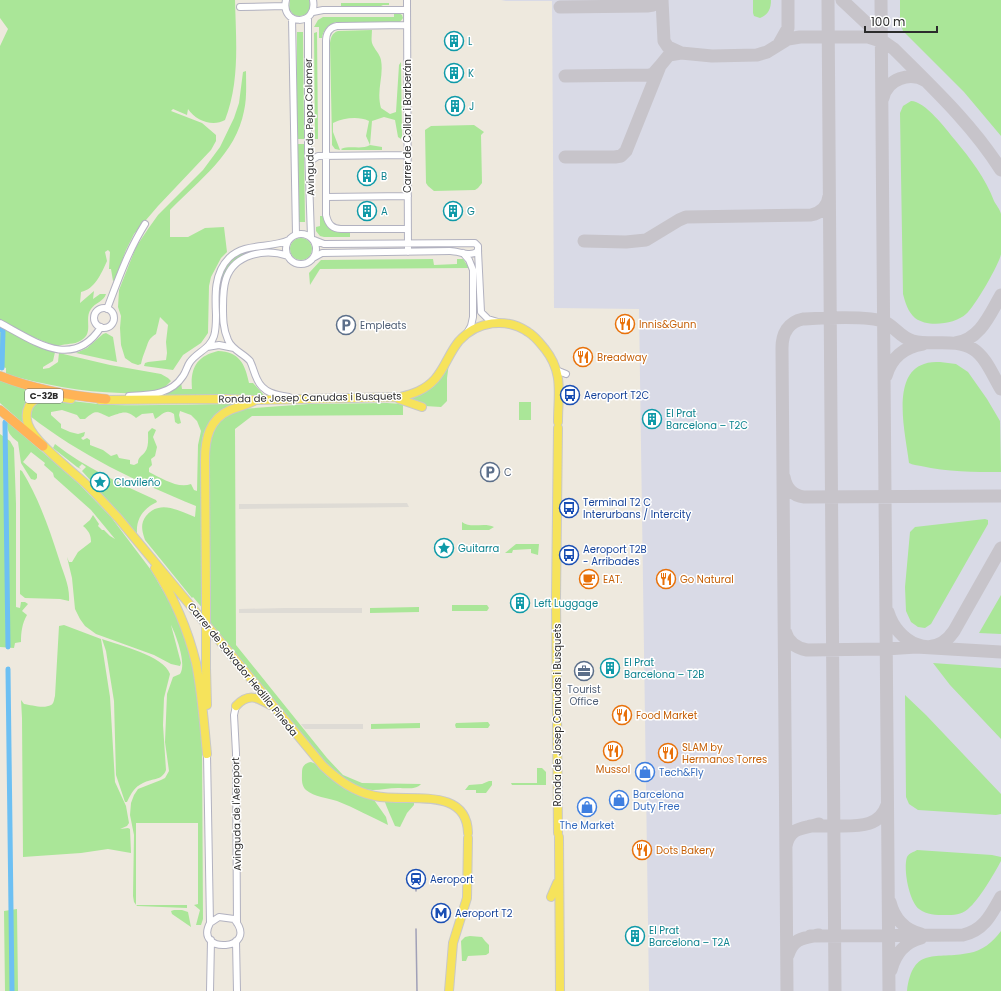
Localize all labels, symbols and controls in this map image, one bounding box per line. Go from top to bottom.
scale bar [865,8,937,34]
text: 100 m [871,13,905,30]
building icon: L [443,30,465,52]
place label: L [468,34,473,49]
street label: Avinguda de Pepa Colomer [301,58,318,196]
street label: Carrer de Collar i Barberán [400,59,415,193]
building icon: K [443,62,465,84]
place label: K [468,66,474,81]
building icon: J [444,95,466,117]
place label: J [469,99,474,114]
building icon: B [356,165,378,187]
place label: B [381,169,387,184]
building icon: A [356,200,378,222]
building icon: G [442,200,464,222]
place label: A [381,204,388,219]
place label: G [467,204,475,219]
restaurant icon: Innis&Gunn [614,313,636,335]
parking icon: Empleats [335,314,357,336]
place label: Innis&Gunn [639,317,696,332]
place label: Empleats [360,318,406,333]
restaurant icon: Breadway [572,346,594,368]
place label: Breadway [597,350,648,365]
bus stop icon: Aeroport T2C [559,384,581,406]
street label: Ronda de Josep Canudas i Busquets [218,388,402,407]
place label: Aeroport T2C [584,388,649,403]
road number: C-32B [25,389,63,403]
place label: El Prat Barcelona – T2C [666,406,748,433]
building icon: El Prat Barcelona – T2C [641,408,663,430]
parking icon: C [479,461,501,483]
place label: C [504,465,512,480]
place icon: Clavileño [89,471,111,493]
place label: Clavileño [114,475,160,490]
place label: Terminal T2 C Interurbans / Intercity [583,495,691,522]
bus stop icon: Terminal T2 C Interurbans / Intercity [558,497,580,519]
place icon: Guitarra [433,537,455,559]
place label: Guitarra [458,541,499,556]
place label: Aeroport T2B - Arribades [583,542,647,569]
bus stop icon: Aeroport T2B - Arribades [558,544,580,566]
cafe icon: EAT. [578,568,600,590]
restaurant icon: Go Natural [655,568,677,590]
place label: EAT. [603,572,622,587]
place label: Go Natural [680,572,734,587]
building icon: Left Luggage [509,592,531,614]
place label: Left Luggage [534,596,598,611]
street label: Carrer de Salvador Hedilla Pineda [184,599,301,739]
street label: Ronda de Josep Canudas i Busquets [550,623,565,807]
place label: El Prat Barcelona – T2B [624,655,704,682]
building icon: El Prat Barcelona – T2B [599,657,621,679]
office icon: Tourist Office [573,660,595,682]
place label: Tourist Office [567,682,601,709]
restaurant icon: Food Market [611,704,633,726]
place label: Food Market [636,708,698,723]
restaurant icon: Mussol [602,740,624,762]
place label: SLAM by Hermanos Torres [682,740,767,767]
restaurant icon: SLAM by Hermanos Torres [657,742,679,764]
street label: Avinguda de l'Aeroport [228,757,245,871]
shop icon: Tech&Fly [634,761,656,783]
place label: Mussol [596,762,630,777]
place label: Tech&Fly [659,765,704,780]
place label: Barcelona Duty Free [633,787,684,814]
shop icon: Barcelona Duty Free [608,789,630,811]
shop icon: The Market [576,796,598,818]
place label: The Market [560,818,615,833]
restaurant icon: Dots Bakery [631,839,653,861]
place label: Dots Bakery [656,843,715,858]
station icon: Aeroport [405,868,427,890]
place label: Aeroport [430,872,474,887]
metro station icon: Aeroport T2 [430,902,452,924]
place label: Aeroport T2 [455,906,513,921]
place label: El Prat Barcelona – T2A [649,923,730,950]
building icon: El Prat Barcelona – T2A [624,925,646,947]

